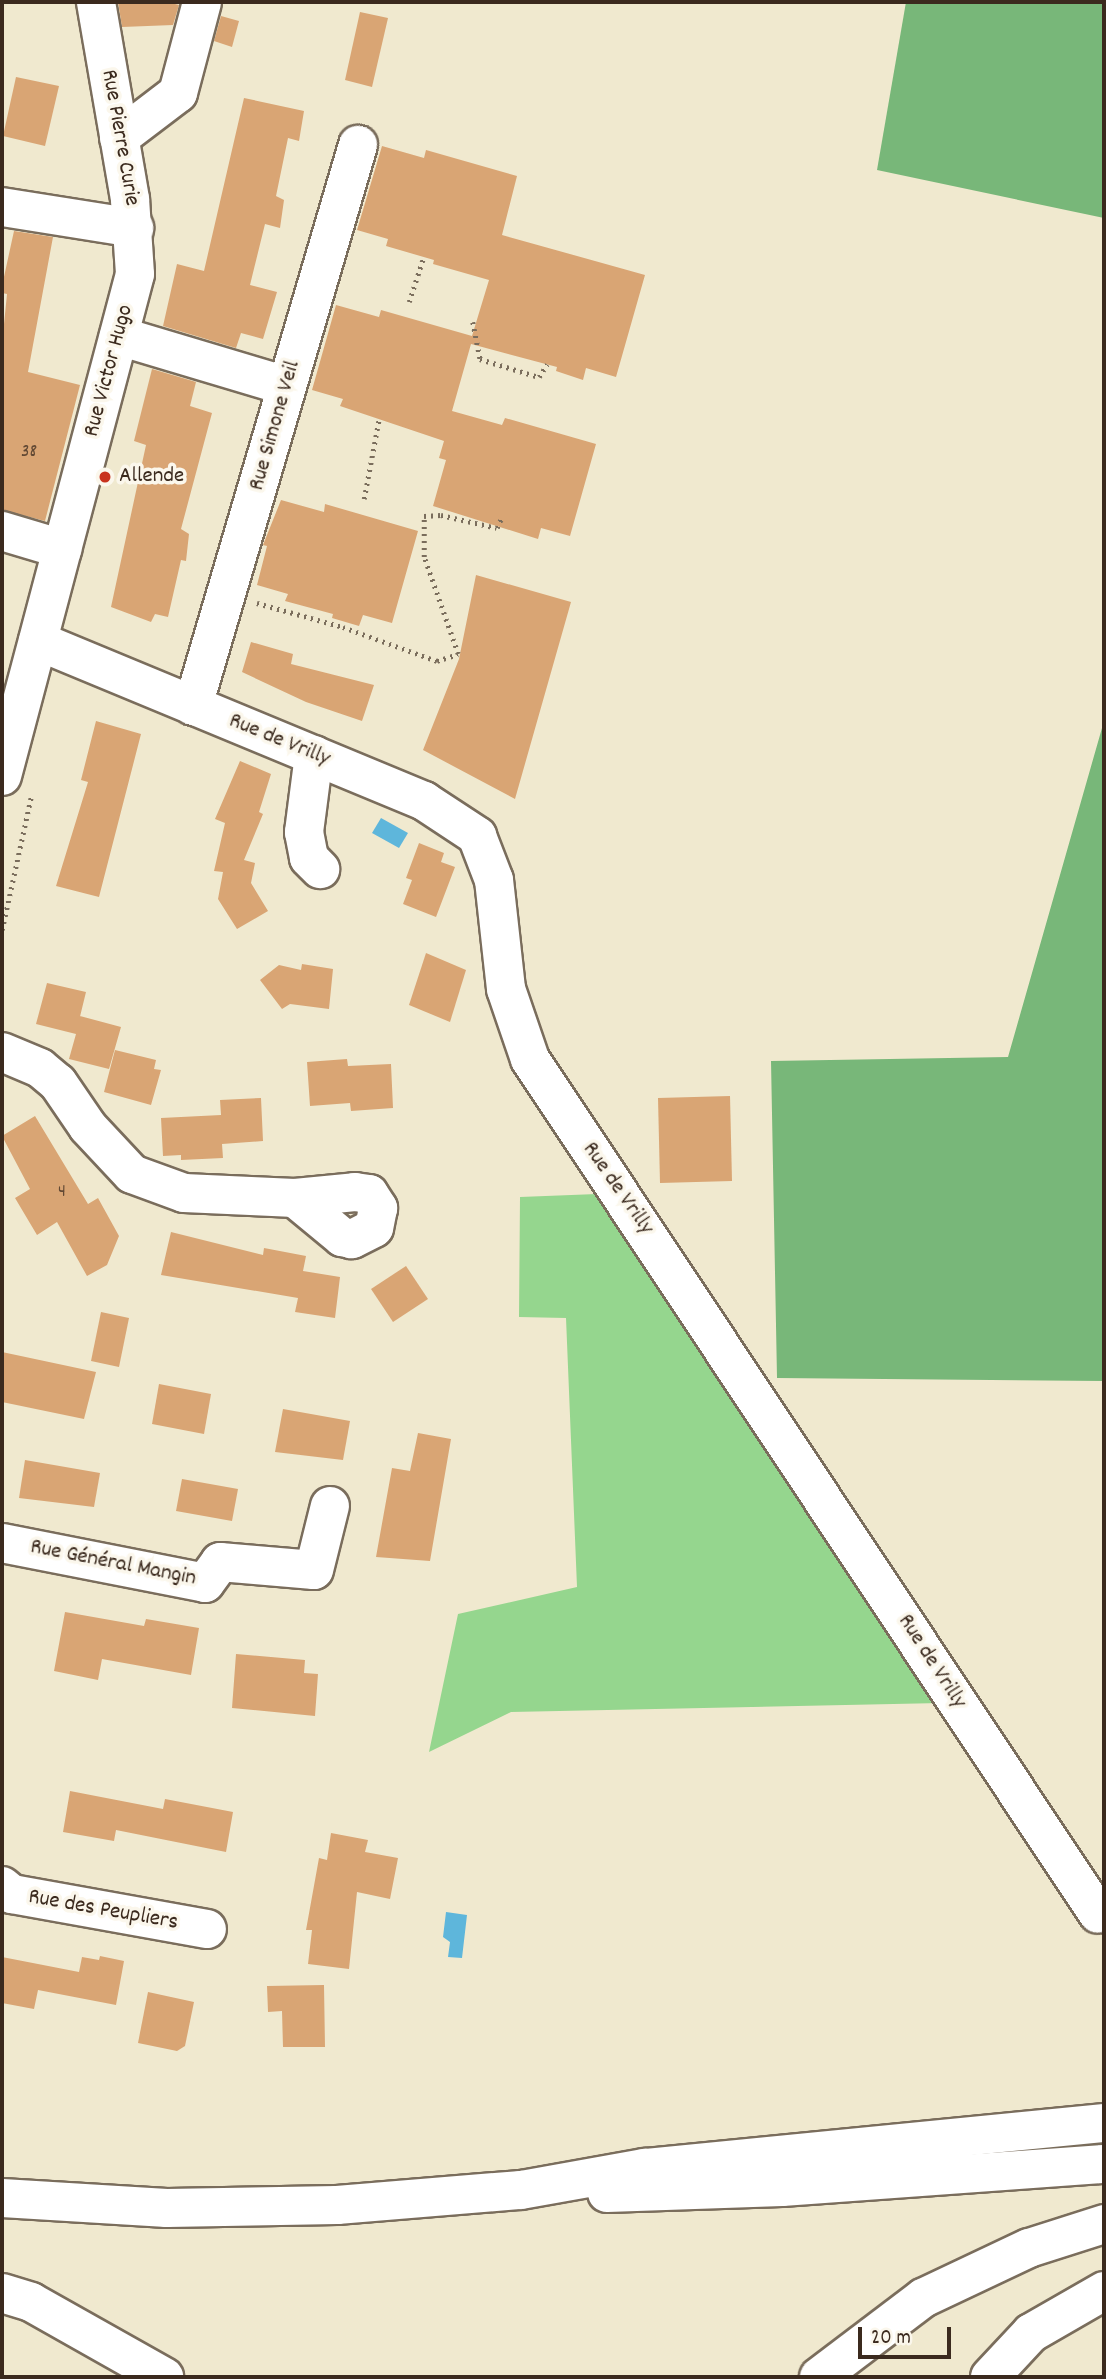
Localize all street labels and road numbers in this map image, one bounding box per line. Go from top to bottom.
street label: Rue Pierre Curie [93,68,145,208]
street label: Rue Victor Hugo [79,302,141,440]
street label: Rue Simone Veil [244,358,308,494]
street label: Rue de Vrilly [224,708,334,774]
street label: Rue de Vrilly [575,1137,659,1241]
street label: Rue Général Mangin [28,1534,198,1594]
street label: Rue de Vrilly [890,1610,972,1714]
street label: Rue des Peupliers [26,1884,180,1938]

